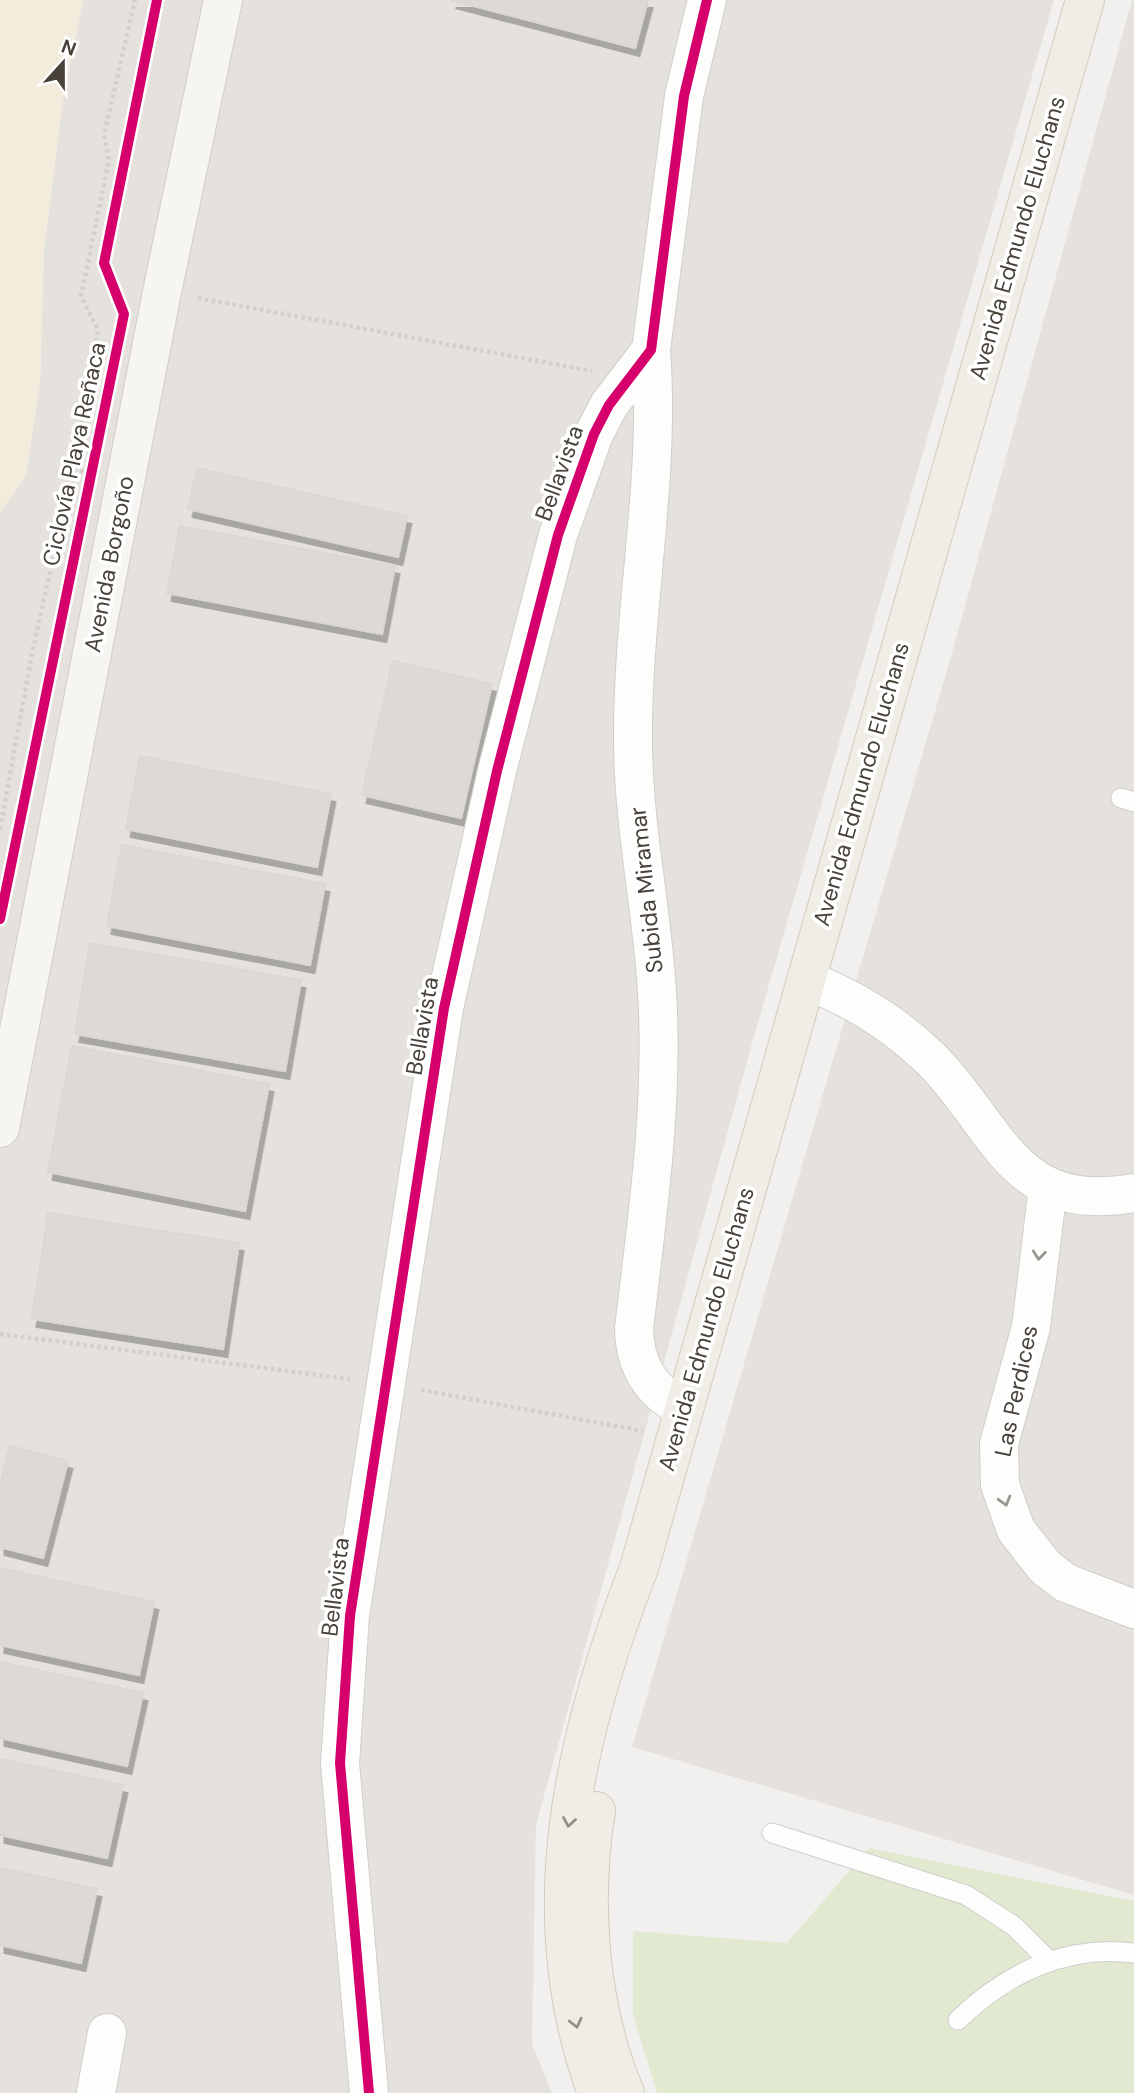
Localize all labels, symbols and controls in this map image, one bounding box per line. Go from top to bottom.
north arrow [28,28,98,98]
text: N [58,33,80,62]
street label: Avenida Edmundo Eluchans [962,93,1072,383]
street label: Ciclovía Playa Reñaca [36,339,112,569]
street label: Bellavista [528,421,590,525]
street label: Avenida Borgoño [77,473,141,655]
street label: Avenida Edmundo Eluchans [806,639,916,929]
street label: Subida Miramar [622,805,670,975]
street label: Bellavista [399,974,445,1078]
street label: Avenida Edmundo Eluchans [651,1184,761,1474]
one-way arrow [1031,1249,1046,1261]
street label: Las Perdices [987,1322,1045,1460]
one-way arrow [996,1495,1011,1507]
street label: Bellavista [314,1536,356,1638]
one-way arrow [562,1816,577,1828]
one-way arrow [568,2017,582,2029]

